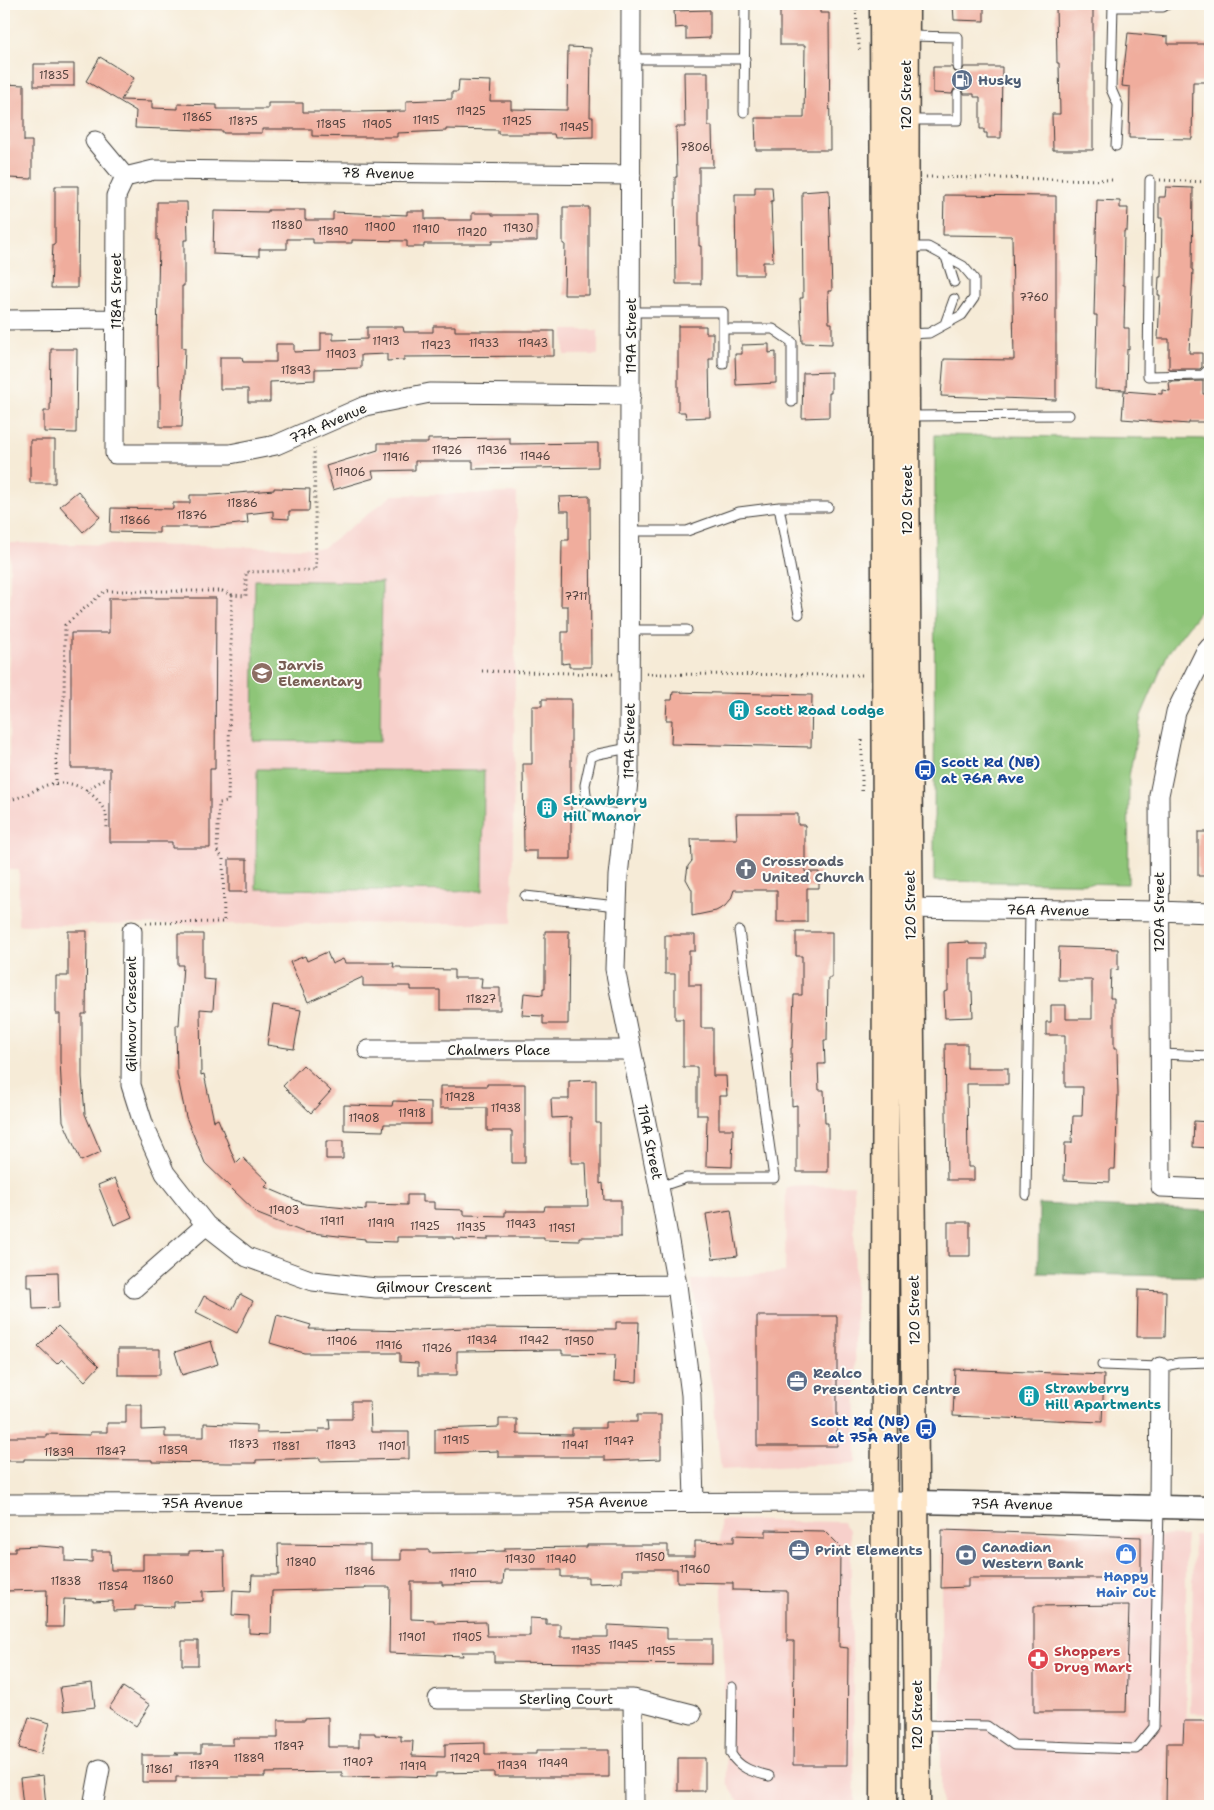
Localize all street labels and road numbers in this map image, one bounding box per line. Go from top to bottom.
street label: 120 Street [897,60,915,130]
street label: 78 Avenue [341,163,415,183]
street label: 118A Street [107,253,125,329]
street label: 119A Street [622,298,640,374]
street label: 77A Avenue [287,399,370,447]
street label: 120 Street [898,465,916,535]
street label: 119A Street [619,703,639,779]
street label: 120 Street [900,870,920,940]
street label: 120A Street [1150,872,1168,952]
street label: 76A Avenue [1006,900,1090,920]
street label: Gilmour Crescent [122,956,140,1072]
street label: Chalmers Place [448,1041,551,1059]
street label: 119A Street [633,1103,667,1181]
street label: 120 Street [904,1275,924,1345]
street label: Gilmour Crescent [376,1278,492,1296]
street label: 75A Avenue [566,1492,648,1512]
street label: 75A Avenue [161,1494,243,1512]
street label: 75A Avenue [971,1494,1053,1514]
street label: 120 Street [908,1680,926,1750]
street label: Sterling Court [519,1690,613,1708]

